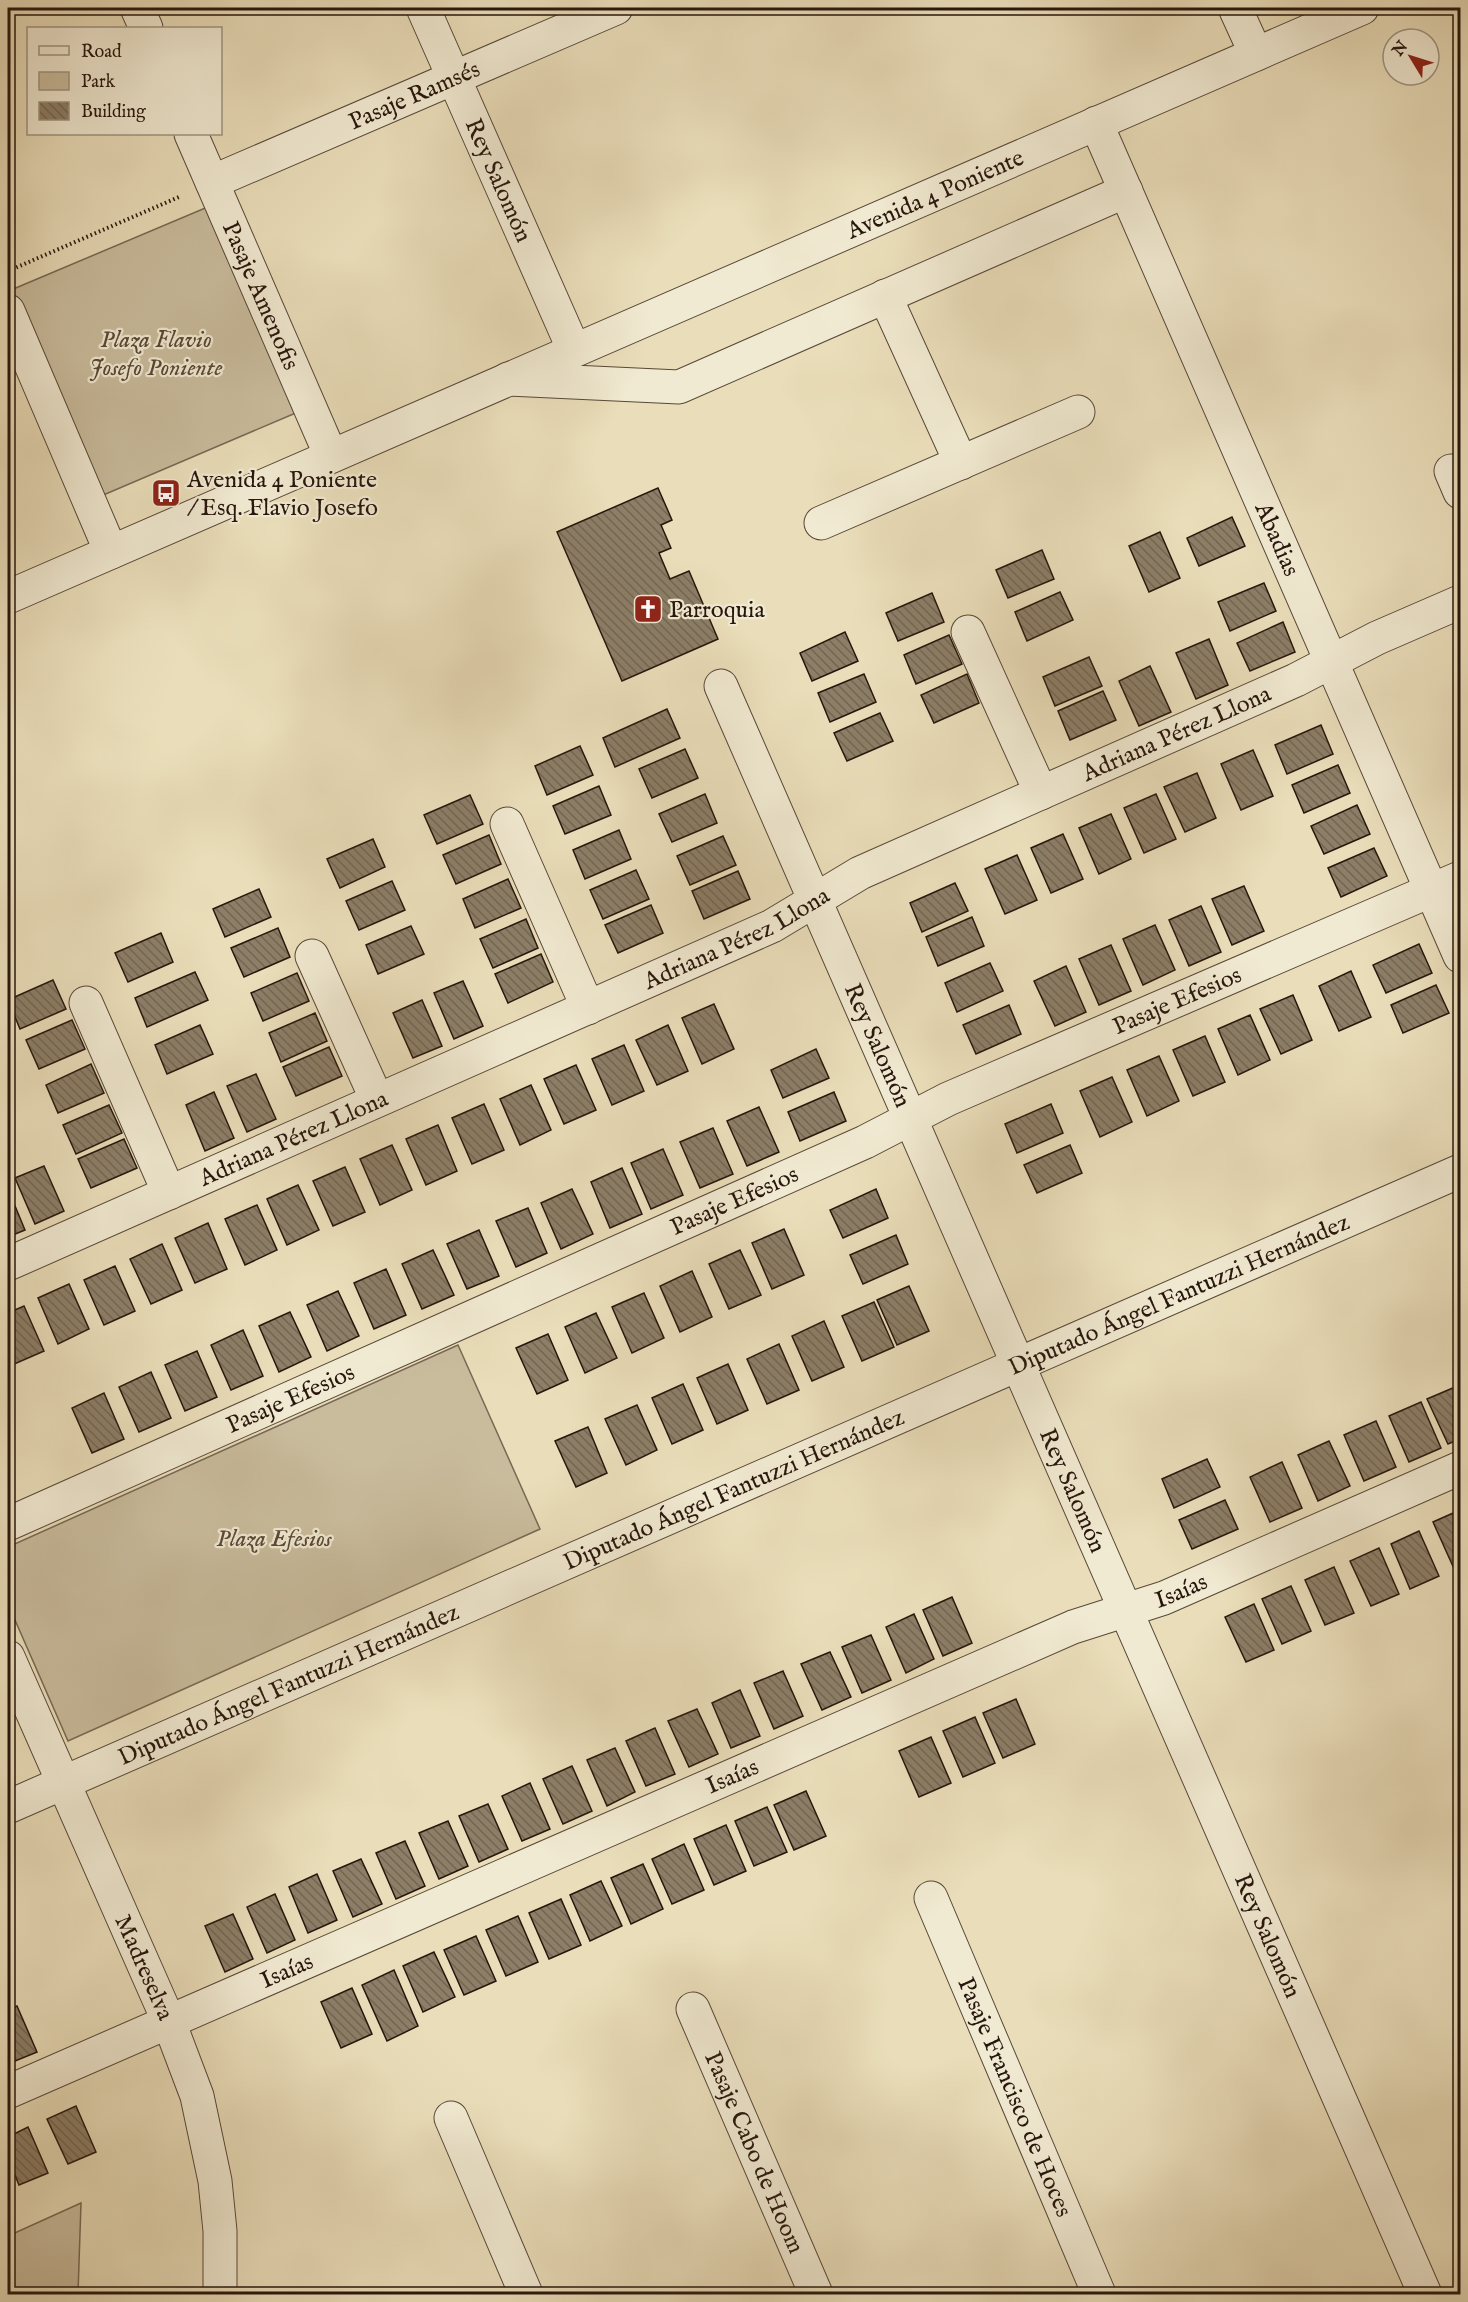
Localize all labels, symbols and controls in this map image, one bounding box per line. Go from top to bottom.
legend [27,27,222,135]
north arrow [1381,27,1441,87]
text: N [1388,37,1413,61]
text: Road [81,41,122,64]
street label: Pasaje Ramsés [344,54,485,138]
text: Park [81,71,116,94]
text: Building [81,101,146,124]
street label: Rey Salomón [457,114,539,248]
street label: Avenida 4 Poniente [841,143,1029,248]
street label: Pasaje Amenofis [214,217,306,375]
park label: Plaza Flavio Josefo Poniente [90,325,222,384]
place label: Avenida 4 Poniente / Esq. Flavio Josefo [186,465,378,524]
bus stop icon: Avenida 4 Poniente / Esq. Flavio Josefo [150,477,182,509]
street label: Abadias [1246,497,1306,581]
church icon: Parroquia [632,593,664,625]
place label: Parroquia [669,595,765,626]
street label: Adriana Pérez Llona [1077,679,1277,790]
street label: Adriana Pérez Llona [638,881,836,998]
street label: Pasaje Efesios [1108,960,1247,1043]
street label: Rey Salomón [836,979,918,1113]
street label: Adriana Pérez Llona [194,1084,394,1195]
street label: Pasaje Efesios [666,1160,804,1244]
street label: Diputado Ángel Fantuzzi Hernández [1004,1207,1354,1384]
street label: Pasaje Efesios [222,1357,360,1442]
street label: Diputado Ángel Fantuzzi Hernández [559,1402,909,1579]
street label: Rey Salomón [1031,1424,1113,1558]
park label: Plaza Efesios [216,1524,333,1555]
street label: Isaías [1151,1567,1213,1617]
street label: Diputado Ángel Fantuzzi Hernández [114,1597,464,1774]
street label: Isaías [701,1752,764,1802]
street label: Rey Salomón [1226,1869,1308,2003]
street label: Madreselva [107,1910,181,2026]
street label: Isaías [256,1947,318,1997]
street label: Pasaje Francisco de Hoces [949,1973,1079,2222]
street label: Pasaje Cabo de Hoom [696,2047,811,2259]

